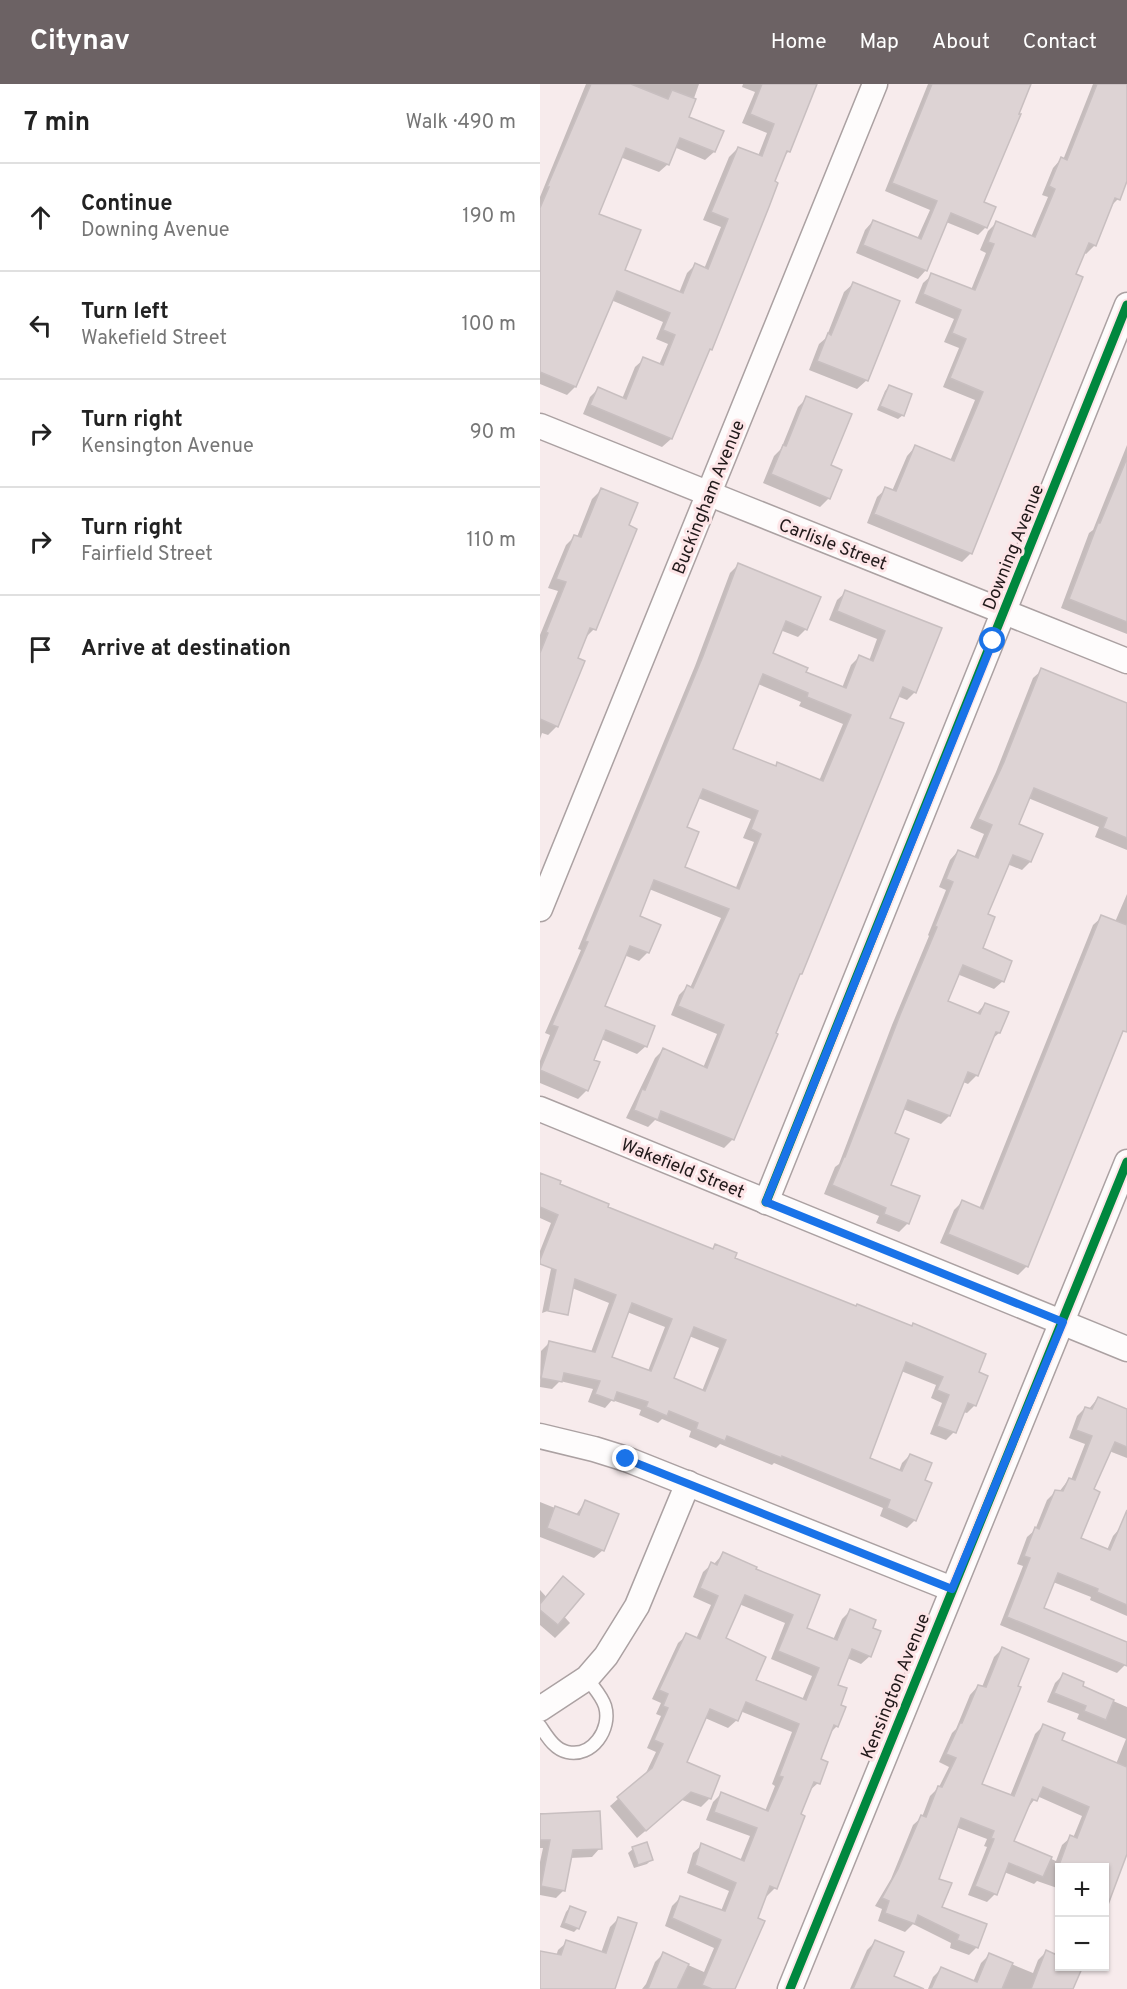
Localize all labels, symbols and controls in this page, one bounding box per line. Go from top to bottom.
text: Citynav [30,24,130,60]
text: Home [771,29,827,56]
text: Map [860,29,899,56]
text: About [932,29,990,56]
text: Contact [1023,29,1097,56]
text: 7 min [24,107,90,140]
text: Walk · 490 m [406,110,516,136]
text: Continue [81,191,172,218]
icon: ahead [24,201,57,234]
text: 190 m [462,204,516,230]
text: Downing Avenue [81,218,230,244]
text: Turn left [81,299,169,326]
icon: left [24,309,57,342]
text: 100 m [461,312,516,338]
text: Wakefield Street [81,326,227,352]
text: Turn right [81,407,183,434]
icon: right [24,417,57,450]
street label: Buckingham Avenue [668,417,751,578]
text: 90 m [470,420,516,446]
text: Kensington Avenue [81,434,254,460]
street label: Downing Avenue [979,481,1050,614]
street label: Carlisle Street [775,514,890,577]
text: Turn right [81,515,183,542]
icon: right [24,525,57,558]
text: 110 m [467,528,516,554]
text: Fairfield Street [81,542,213,568]
route start [979,627,1005,653]
icon: arrive [24,633,57,666]
text: Arrive at destination [81,636,291,663]
street label: Wakefield Street [617,1134,748,1205]
route end [612,1445,638,1471]
street label: Kensington Avenue [857,1610,936,1763]
map controls [1055,1863,1109,1971]
button: + [1055,1863,1109,1917]
button: − [1055,1917,1109,1971]

